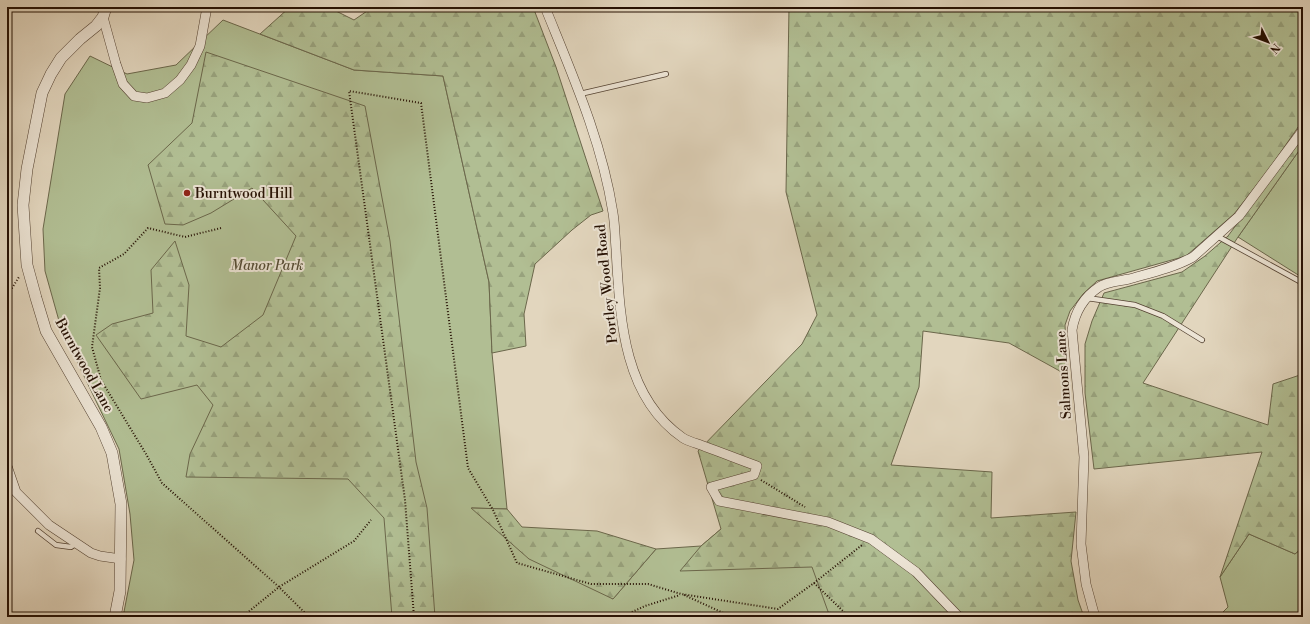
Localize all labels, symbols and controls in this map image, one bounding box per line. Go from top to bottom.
north arrow [1248,22,1288,62]
text: N [1266,40,1283,56]
place label: Burntwood Hill [194,185,293,203]
marker: Burntwood Hill [182,188,192,198]
street label: Portley Wood Road [592,223,622,344]
park label: Manor Park [231,257,303,275]
street label: Burntwood Lane [50,314,118,416]
street label: Salmons Lane [1052,330,1076,420]

